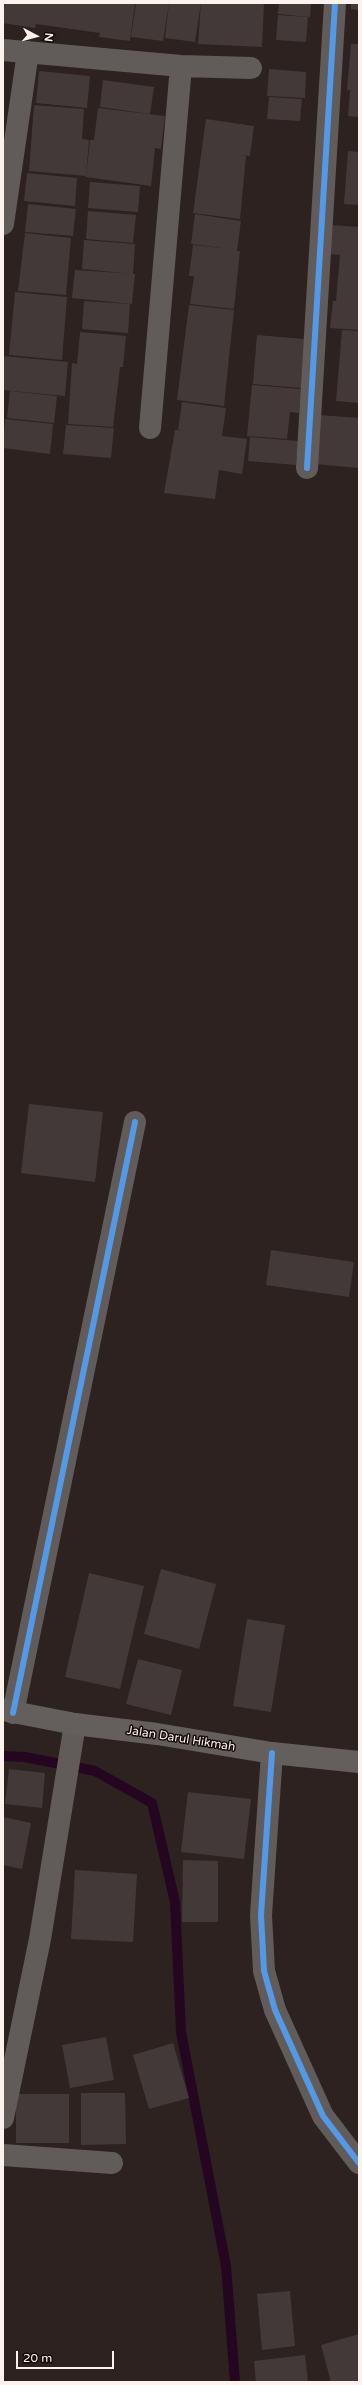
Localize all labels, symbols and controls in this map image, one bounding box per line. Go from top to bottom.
north arrow [16,16,56,56]
text: N [42,32,55,42]
street label: Jalan Darul Hikmah [126,1723,236,1755]
scale bar [18,2343,116,2369]
text: 20 m [23,2351,52,2365]

